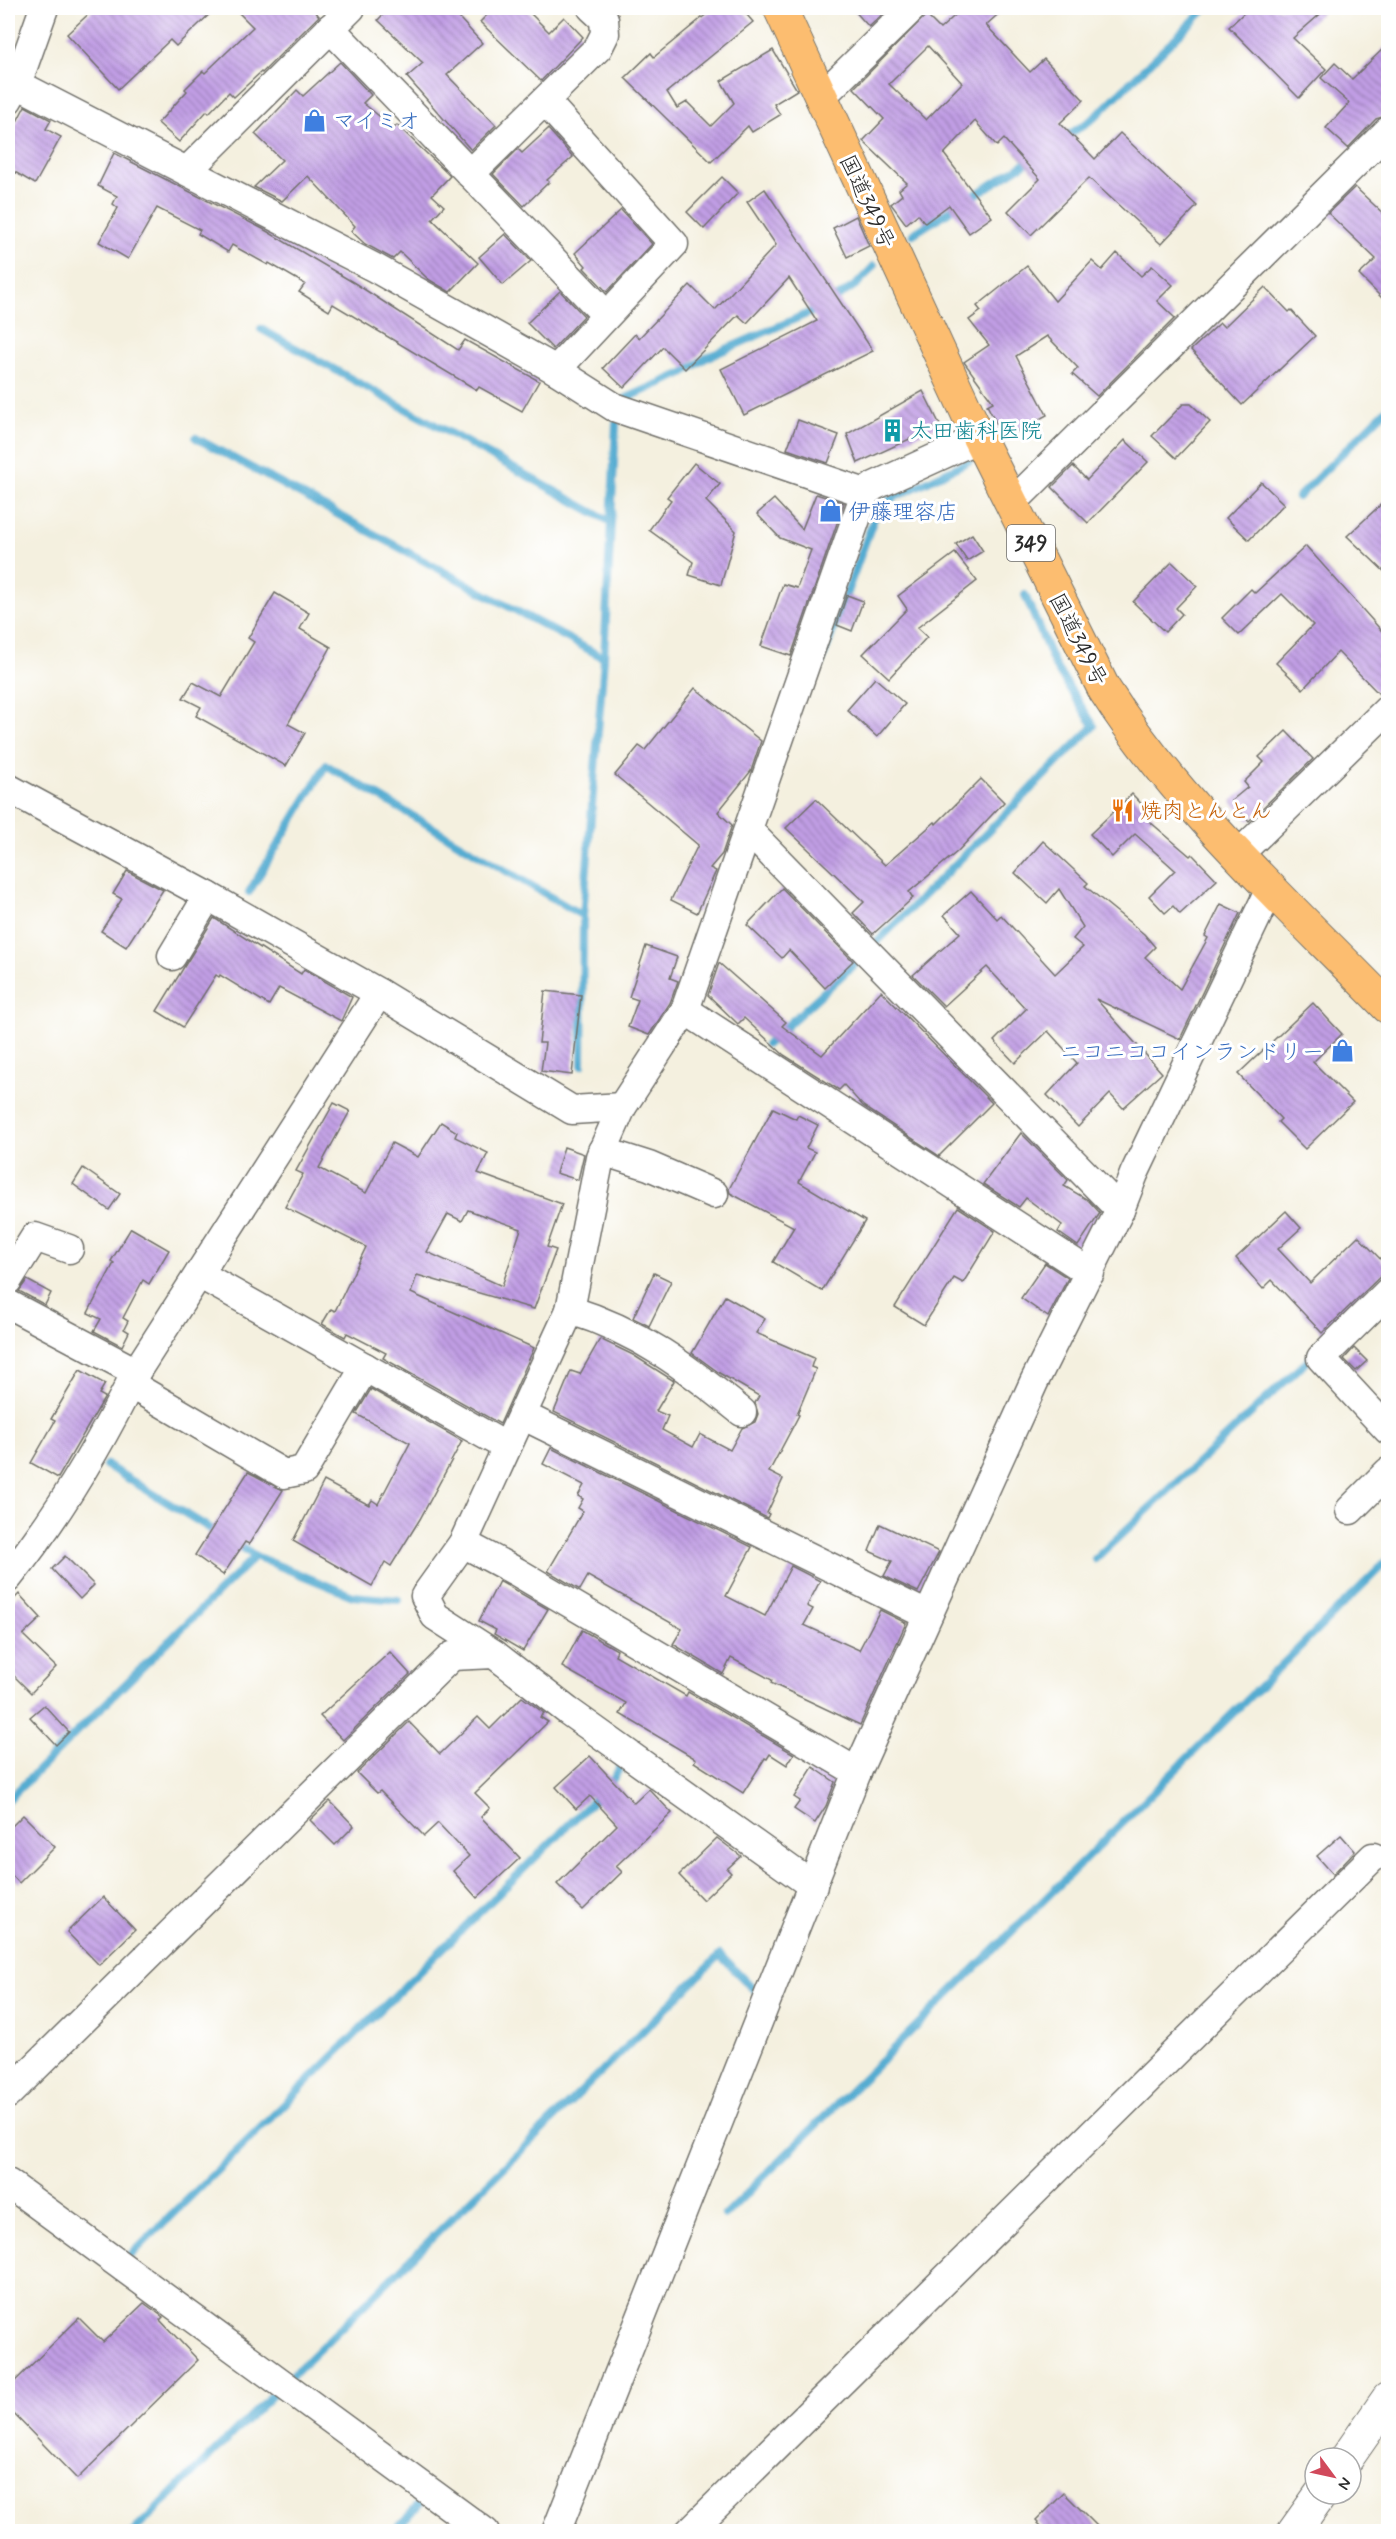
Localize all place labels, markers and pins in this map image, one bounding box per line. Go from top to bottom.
shop icon: マイミオ [302,107,328,133]
place label: マイミオ [333,108,420,136]
building icon: 太田歯科医院 [879,417,905,443]
place label: 太田歯科医院 [910,418,1042,446]
shop icon: 伊藤理容店 [817,498,843,524]
place label: 伊藤理容店 [848,499,958,527]
restaurant icon: 焼肉とんとん [1109,797,1135,823]
place label: 焼肉とんとん [1140,798,1272,826]
shop icon: ニコニココインランドリー [1329,1038,1355,1064]
place label: ニコニココインランドリー [1060,1039,1324,1067]

